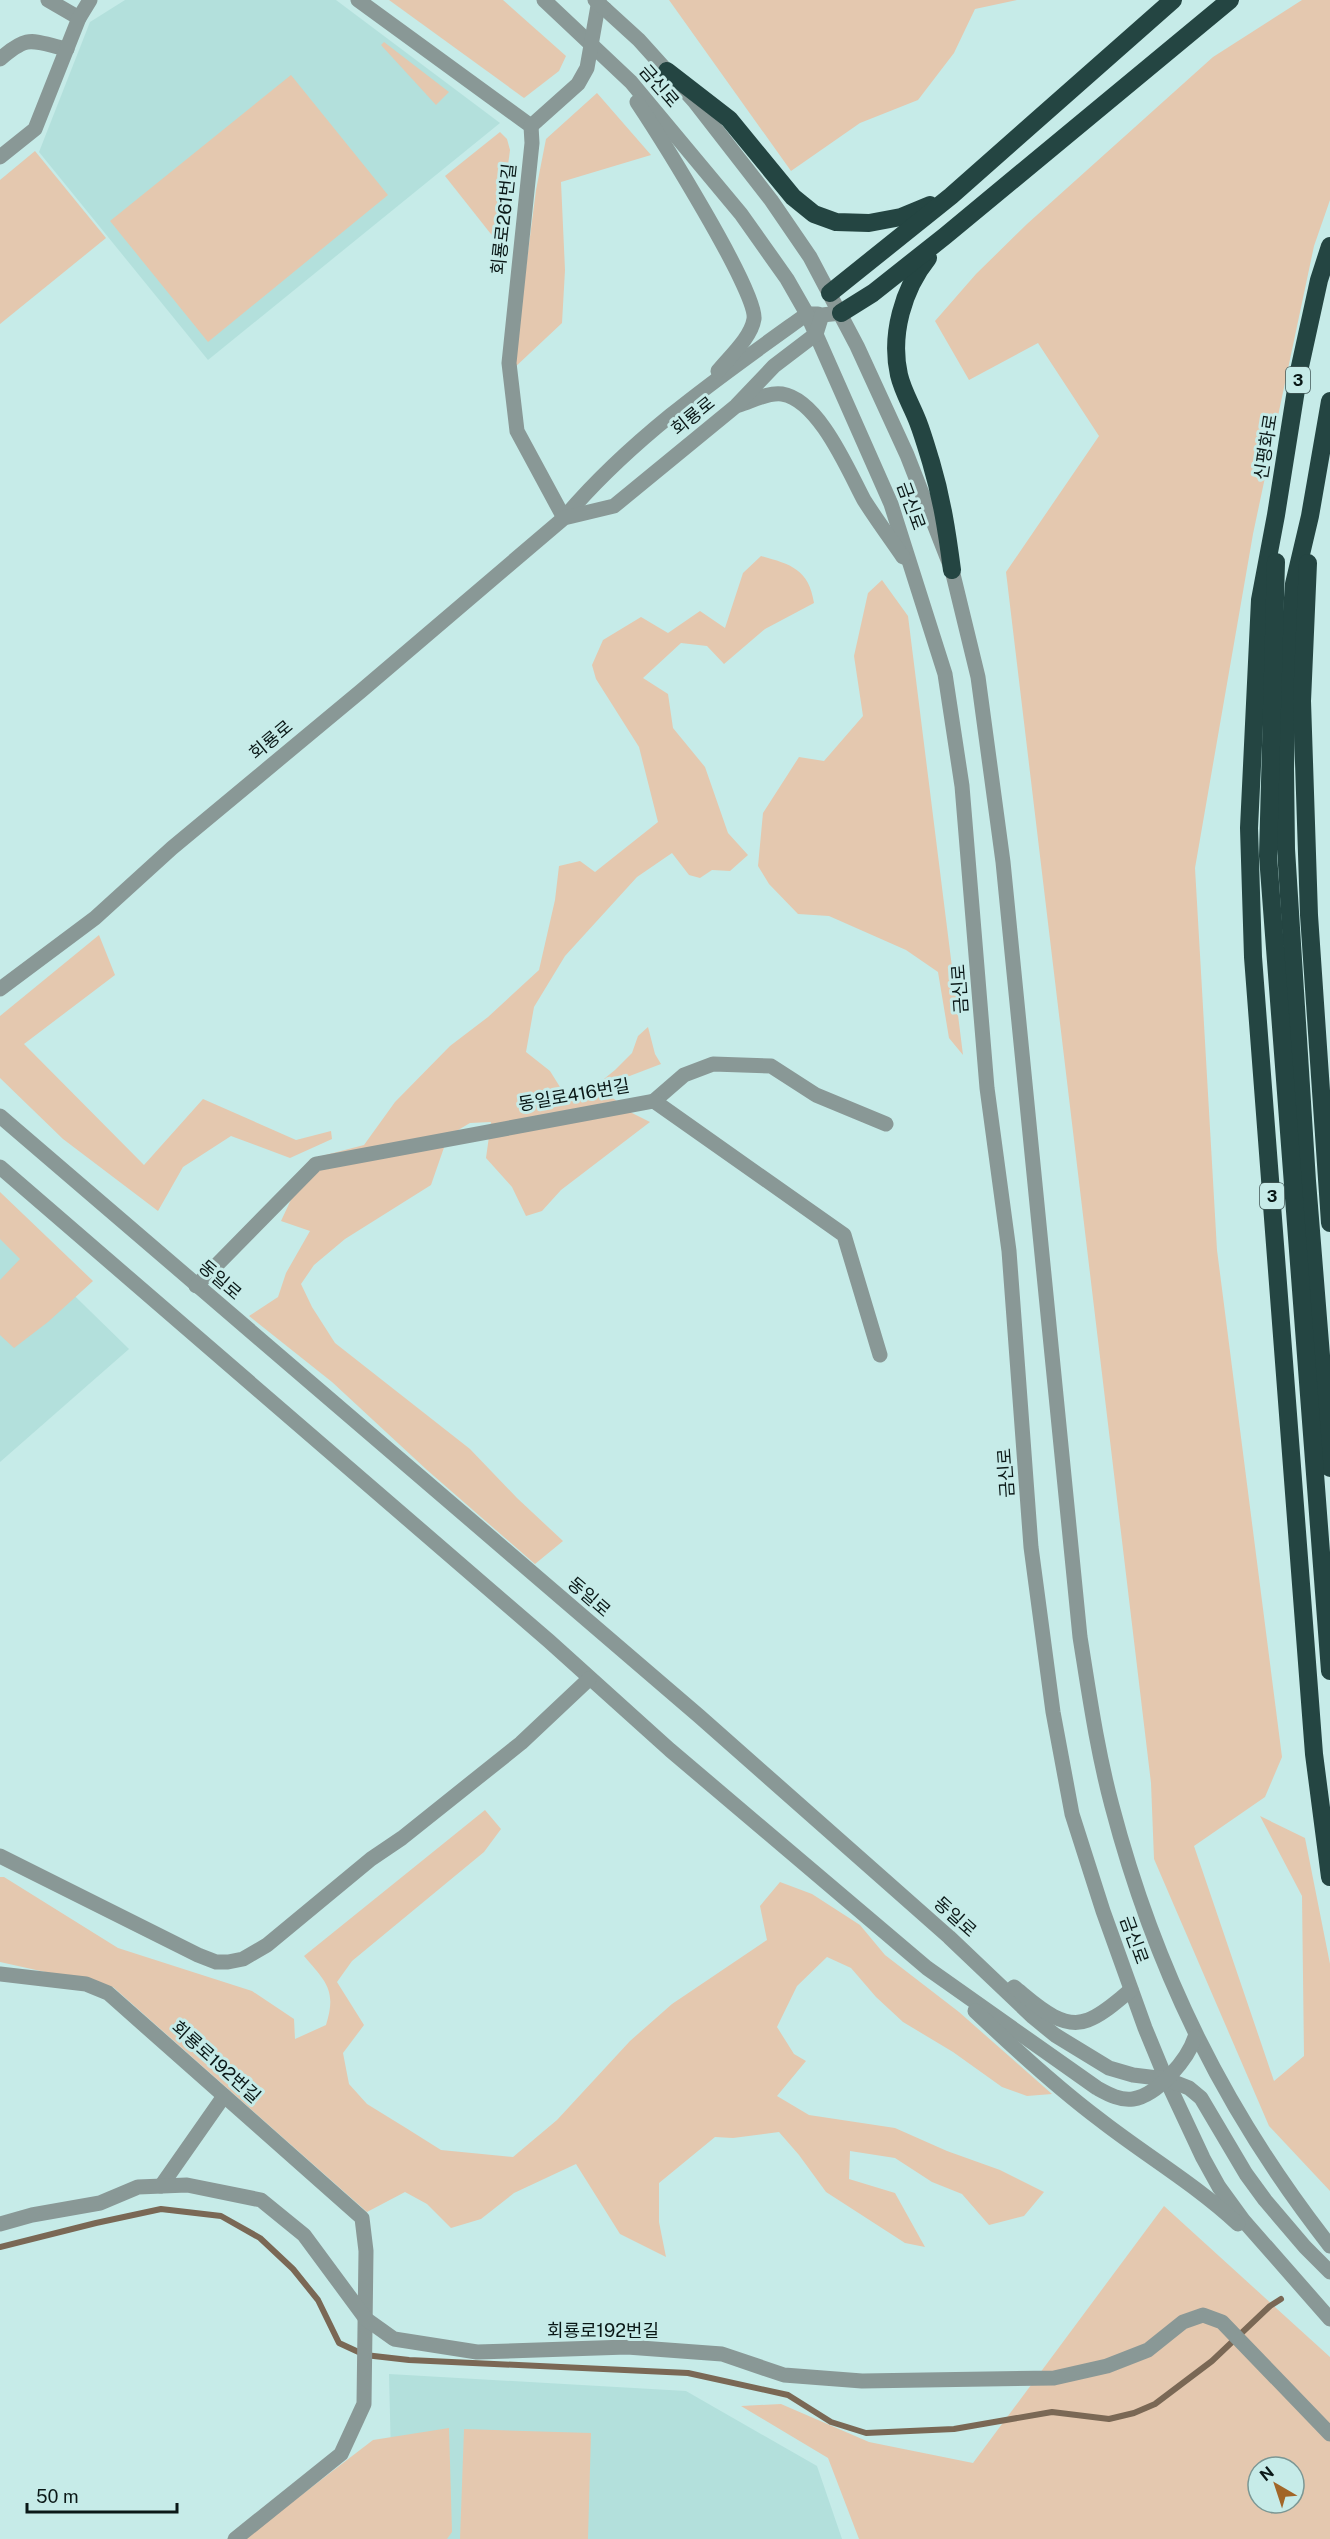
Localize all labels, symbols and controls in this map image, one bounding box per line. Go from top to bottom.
street label: 금신로 [635,60,684,111]
street label: 회룡로261번길 [487,162,520,276]
road number: 3 [1286,367,1310,393]
street label: 회룡로 [667,392,719,439]
street label: 신평화로 [1250,413,1281,481]
street label: 금신로 [893,479,930,533]
street label: 회룡로 [245,716,296,764]
street label: 금신로 [947,964,972,1015]
street label: 동일로416번길 [517,1074,631,1115]
road number: 3 [1260,1183,1284,1209]
street label: 동일로 [195,1255,246,1304]
street label: 금신로 [993,1448,1018,1499]
street label: 동일로 [564,1572,615,1621]
street label: 동일로 [930,1892,981,1941]
street label: 금신로 [1116,1913,1153,1967]
street label: 회룡로192번길 [168,2016,265,2107]
street label: 회룡로192번길 [547,2320,659,2341]
north arrow [1246,2455,1306,2515]
text: N [1256,2462,1278,2485]
scale bar [27,2476,177,2514]
text: 50 m [36,2486,79,2507]

